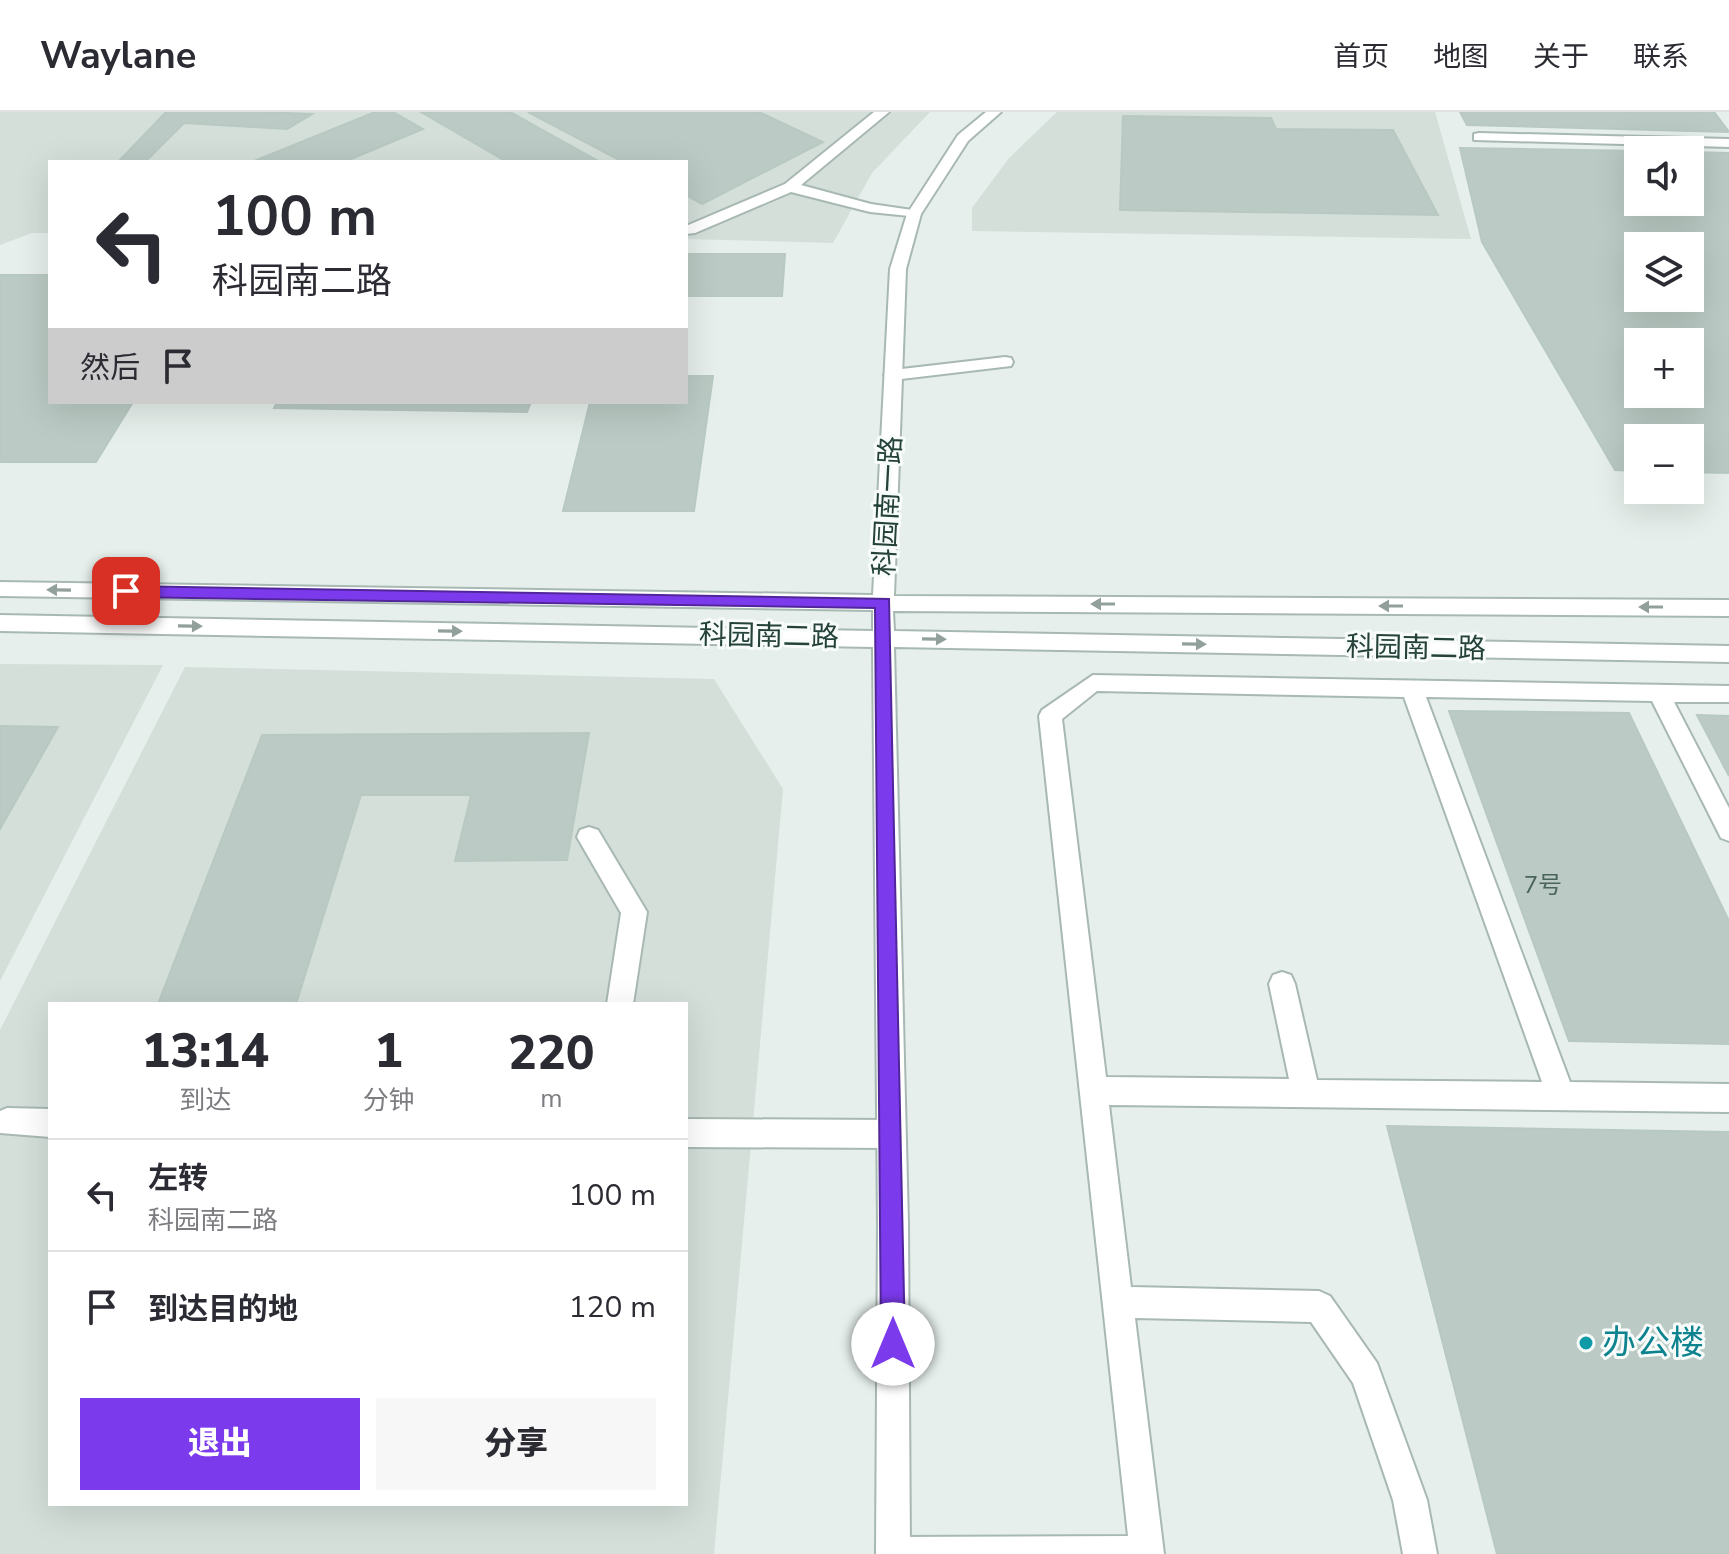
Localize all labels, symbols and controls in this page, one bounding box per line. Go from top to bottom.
text: Waylane [40,30,196,81]
text: 首页 [1333,38,1389,76]
text: 地图 [1433,38,1489,76]
text: 关于 [1533,38,1589,76]
text: 联系 [1633,38,1689,76]
map controls [1624,136,1704,504]
button: sound [1624,136,1704,216]
text: 100 m [212,178,377,255]
icon: left [80,192,184,296]
button: layers [1624,232,1704,312]
text: 科园南二路 [212,257,392,306]
button: + [1624,328,1704,408]
icon: arrive [156,344,200,388]
text: 然后 [80,348,140,389]
button: − [1624,424,1704,504]
street label: 科园南一路 [865,435,911,577]
pin [92,557,160,625]
icon: arrive [104,569,148,613]
one-way arrow [46,584,71,596]
one-way arrow [1090,598,1115,610]
one-way arrow [1378,600,1403,612]
one-way arrow [1638,601,1663,613]
street label: 科园南二路 [699,616,839,656]
one-way arrow [178,620,203,632]
one-way arrow [438,624,463,637]
street label: 科园南二路 [1346,628,1486,668]
one-way arrow [922,633,947,645]
one-way arrow [1182,638,1207,650]
house number: 7号 [1524,869,1562,901]
text: 13:14 [141,1018,269,1084]
text: 1 [374,1018,403,1084]
text: 220 [508,1020,595,1086]
text: m [540,1081,562,1116]
text: 到达 [179,1083,231,1118]
text: 分钟 [363,1083,415,1118]
text: 左转 [148,1158,208,1199]
icon: left [80,1173,124,1217]
text: 100 m [569,1175,656,1216]
text: 科园南二路 [148,1203,278,1238]
icon: arrive [80,1285,124,1329]
text: 120 m [569,1287,656,1328]
text: 到达目的地 [148,1289,298,1330]
position arrow [851,1302,935,1386]
place label: 办公楼 [1602,1320,1704,1366]
marker: 办公楼 [1577,1334,1595,1352]
button: 退出 [80,1398,360,1490]
button: 分享 [376,1398,656,1490]

